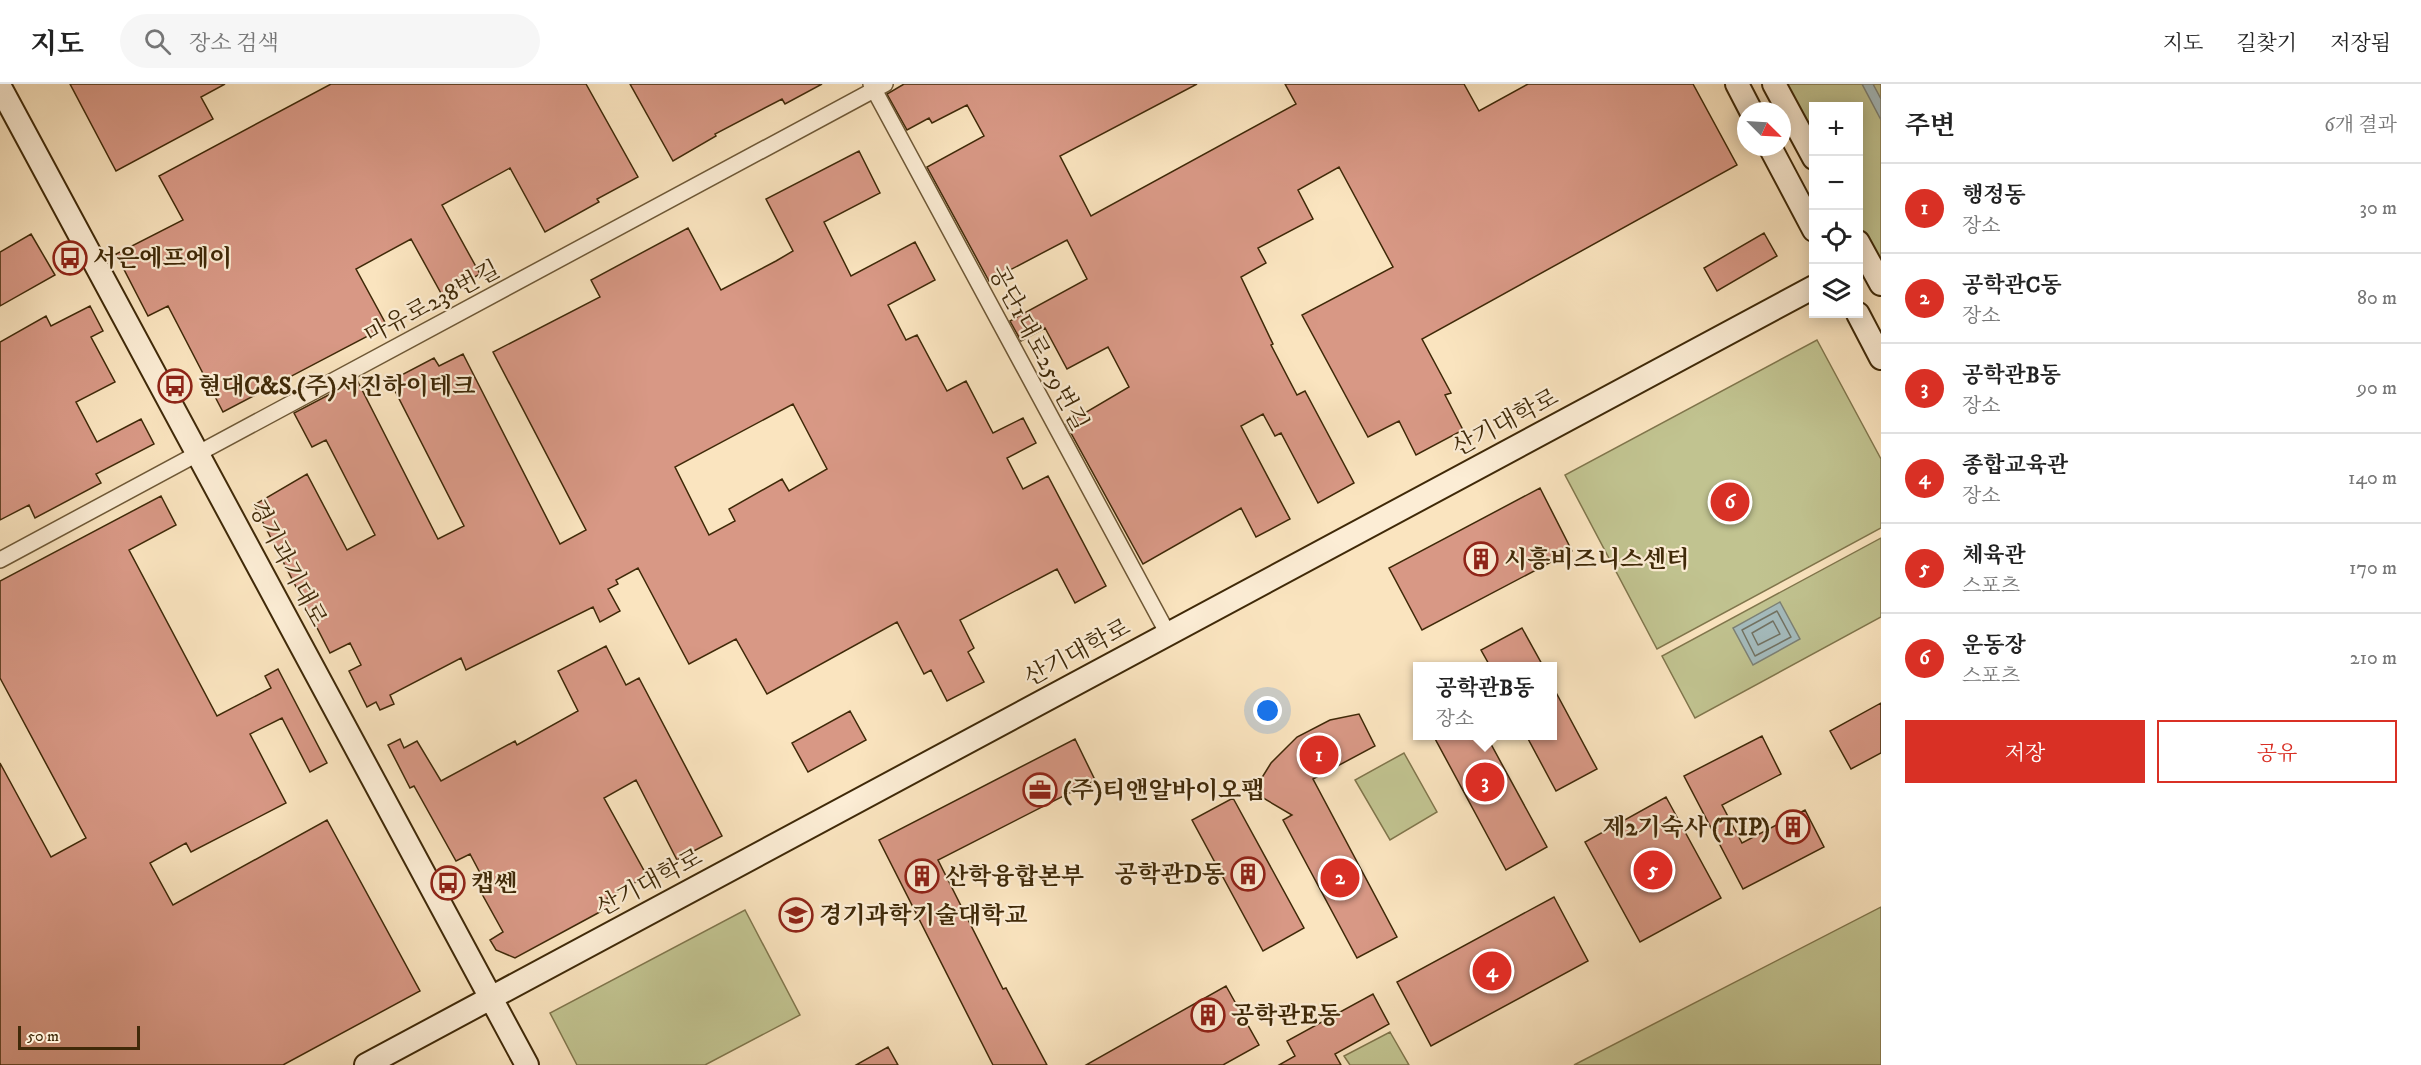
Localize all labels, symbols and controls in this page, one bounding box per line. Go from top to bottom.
search box [120,14,540,68]
icon: search [141,25,174,58]
text: 지도 [30,27,84,62]
text: 장소 검색 [189,30,279,57]
text: 지도 [2163,31,2203,57]
text: 길찾기 [2236,31,2297,57]
text: 저장됨 [2330,31,2391,57]
north arrow [1737,102,1791,156]
map controls [1809,102,1863,318]
button: + [1809,102,1863,156]
text: 주변 [1905,110,1955,143]
text: 6개 결과 [2324,113,2397,138]
button: − [1809,156,1863,210]
text: 행정동 [1962,182,2026,209]
text: 1 [1921,196,1928,221]
text: 30 m [2359,196,2397,221]
button: locate [1809,210,1863,264]
text: 장소 [1962,214,2001,239]
bus stop icon: 서은에프에이 [52,240,88,276]
place label: 서은에프에이 [93,244,232,274]
street label: 마유로238번길 [360,255,505,351]
street label: 공단1대로259번길 [982,260,1094,437]
button: layers [1809,264,1863,318]
text: 공학관C동 [1962,272,2062,299]
text: 2 [1920,286,1929,311]
text: 80 m [2357,286,2397,311]
text: 장소 [1962,304,2001,329]
text: 공학관B동 [1962,362,2061,389]
bus stop icon: 현대C&S.(주)서진하이테크 [157,368,193,404]
place label: 현대C&S.(주)서진하이테크 [198,372,475,402]
text: 3 [1921,376,1928,401]
text: 90 m [2357,376,2397,401]
street label: 산기대학로 [1447,382,1564,463]
text: 장소 [1962,394,2001,419]
text: 종합교육관 [1962,452,2068,479]
text: 4 [1919,466,1930,491]
text: 140 m [2348,466,2397,491]
pin: 6 [1710,480,1750,524]
text: 장소 [1962,484,2001,509]
street label: 경기과기대로 [241,495,333,632]
building icon: 시흥비즈니스센터 [1463,541,1499,577]
text: 체육관 [1962,542,2026,569]
place label: 시흥비즈니스센터 [1504,545,1689,575]
text: 5 [1920,556,1929,581]
text: 170 m [2349,556,2397,581]
text: 스포츠 [1962,574,2020,599]
street label: 산기대학로 [1019,612,1136,693]
text: 운동장 [1962,632,2026,659]
text: 6 [1919,646,1930,671]
text: 210 m [2350,646,2397,671]
popup [1413,662,1557,740]
text: 스포츠 [1962,664,2020,689]
text: 공학관B동 [1436,675,1534,702]
your location [1253,696,1282,725]
text: 장소 [1436,707,1474,732]
button: 저장 [1905,720,2145,783]
button: 공유 [2157,720,2397,783]
pin: 1 [1300,732,1338,778]
pin: 3 [1466,760,1504,804]
office icon: (주)티앤알바이오팹 [1022,772,1058,808]
place label: (주)티앤알바이오팹 [1063,776,1264,806]
building icon: 제2기숙사 (TIP) [1775,809,1811,845]
place label: 제2기숙사 (TIP) [1602,813,1770,843]
street label: 산기대학로 [591,842,708,923]
pin: 5 [1634,848,1672,892]
building icon: 공학관D동 [1230,856,1266,892]
pin: 2 [1320,856,1360,900]
building icon: 산학융합본부 [904,858,940,894]
place label: 공학관D동 [1114,860,1225,890]
place label: 산학융합본부 [945,862,1084,892]
bus stop icon: 캡쎈 [430,865,466,901]
place label: 캡쎈 [471,869,517,899]
school or university icon: 경기과학기술대학교 [778,897,814,933]
place label: 경기과학기술대학교 [819,901,1028,931]
pin: 4 [1472,948,1512,994]
building icon: 공학관E동 [1190,997,1226,1033]
place label: 공학관E동 [1231,1001,1341,1031]
scale bar [18,1023,140,1050]
text: 50 m [27,1026,59,1046]

